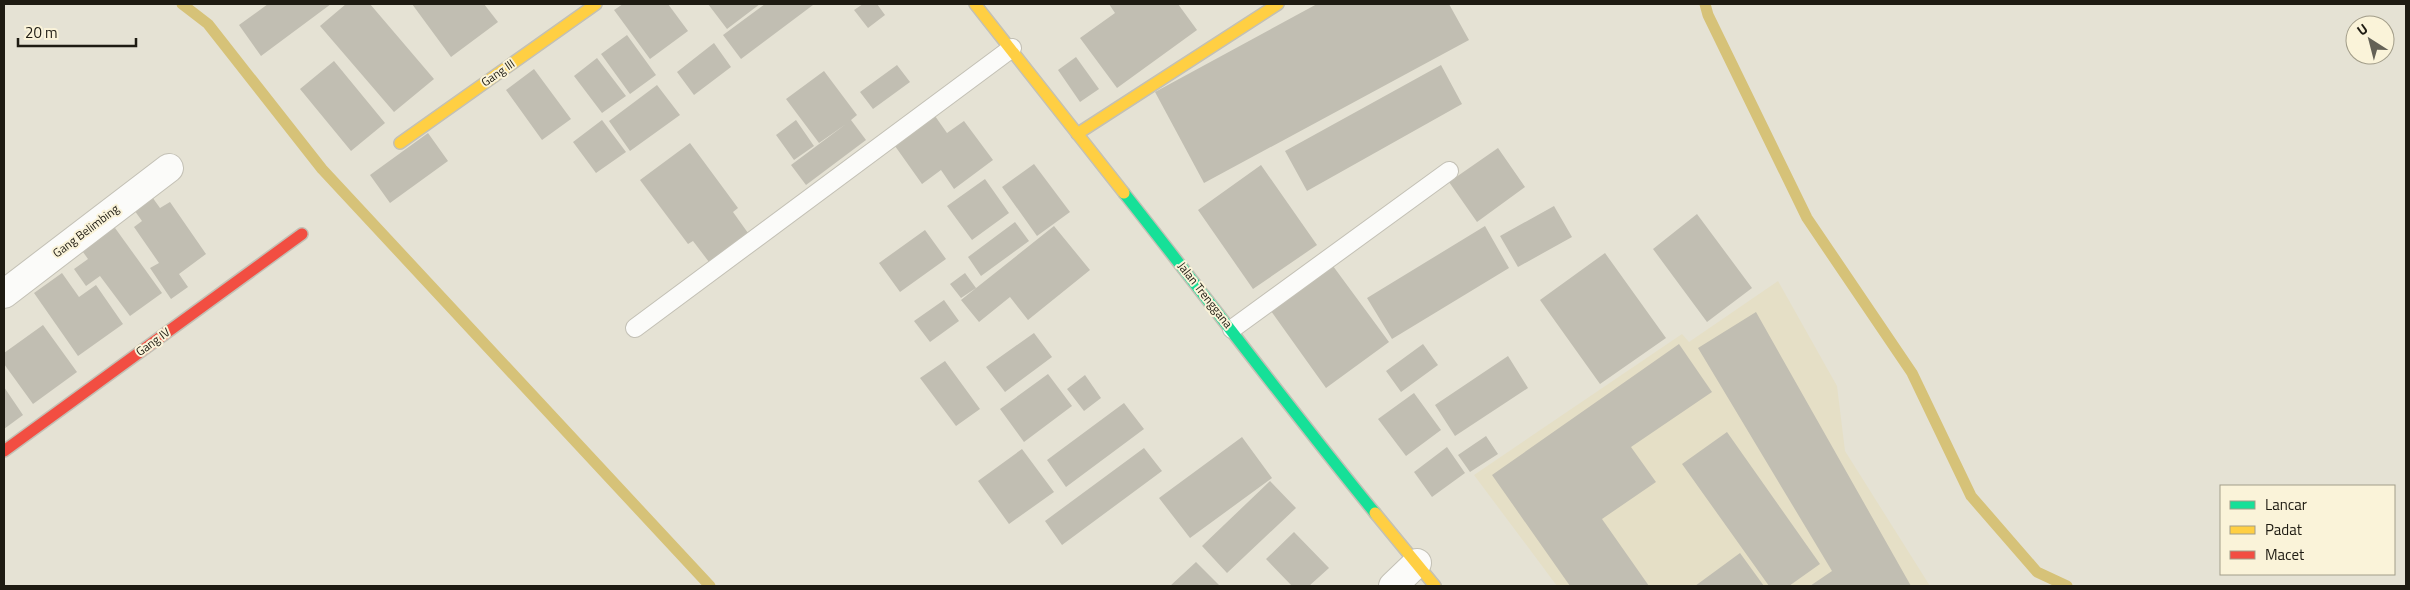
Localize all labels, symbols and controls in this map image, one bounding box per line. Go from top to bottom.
scale bar [18,15,135,47]
north arrow [2345,15,2395,65]
text: U [2352,18,2372,40]
text: 20 m [25,21,58,44]
street label: Gang III [477,54,519,91]
street label: Gang Belimbing [48,199,123,262]
street label: Jalan Trenggana [1173,257,1237,332]
street label: Gang IV [132,323,174,361]
legend [2220,485,2395,575]
text: Lancar [2265,493,2307,516]
text: Padat [2265,518,2303,541]
text: Macet [2265,543,2305,566]

